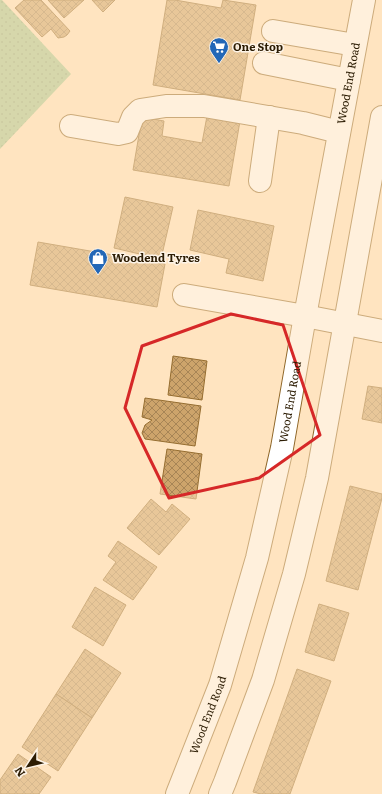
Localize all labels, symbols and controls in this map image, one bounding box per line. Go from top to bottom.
supermarket icon: One Stop [208,36,230,64]
place label: One Stop [233,38,283,54]
street label: Wood End Road [332,41,363,125]
shop icon: Woodend Tyres [87,247,109,275]
place label: Woodend Tyres [112,249,200,265]
street label: Wood End Road [274,359,304,444]
street label: Wood End Road [185,673,229,756]
north arrow [8,746,48,786]
text: N [10,764,28,781]

